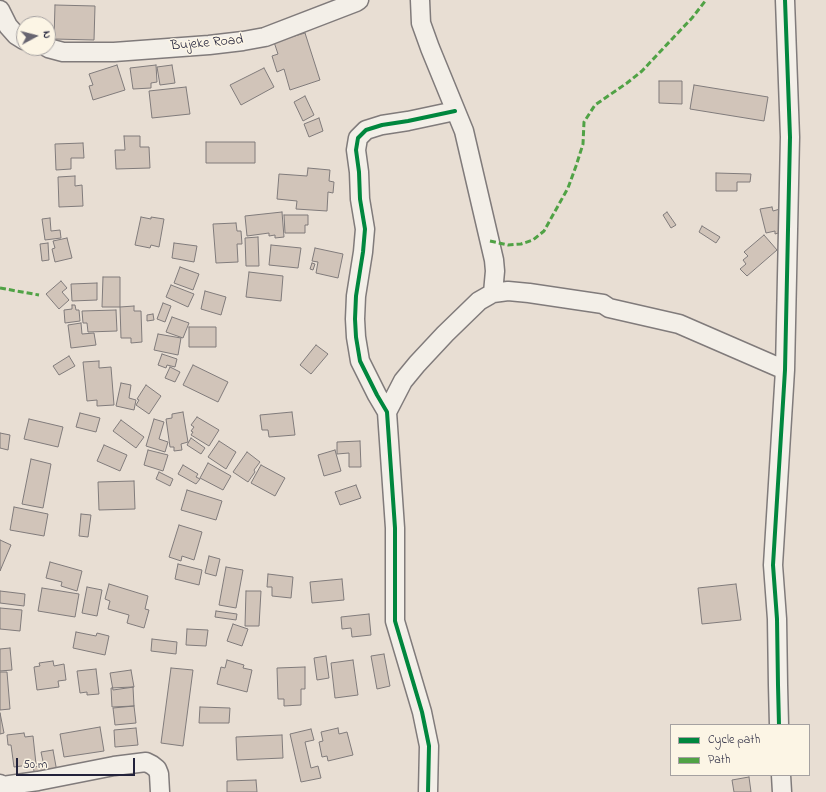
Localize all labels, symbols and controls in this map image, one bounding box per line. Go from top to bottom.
north arrow [16,16,56,56]
text: N [39,30,55,39]
street label: Bujeke Road [170,32,244,56]
legend [670,724,810,776]
text: Cycle path [708,731,760,749]
scale bar [18,750,137,776]
text: Path [708,751,730,769]
text: 50 m [23,756,47,774]

